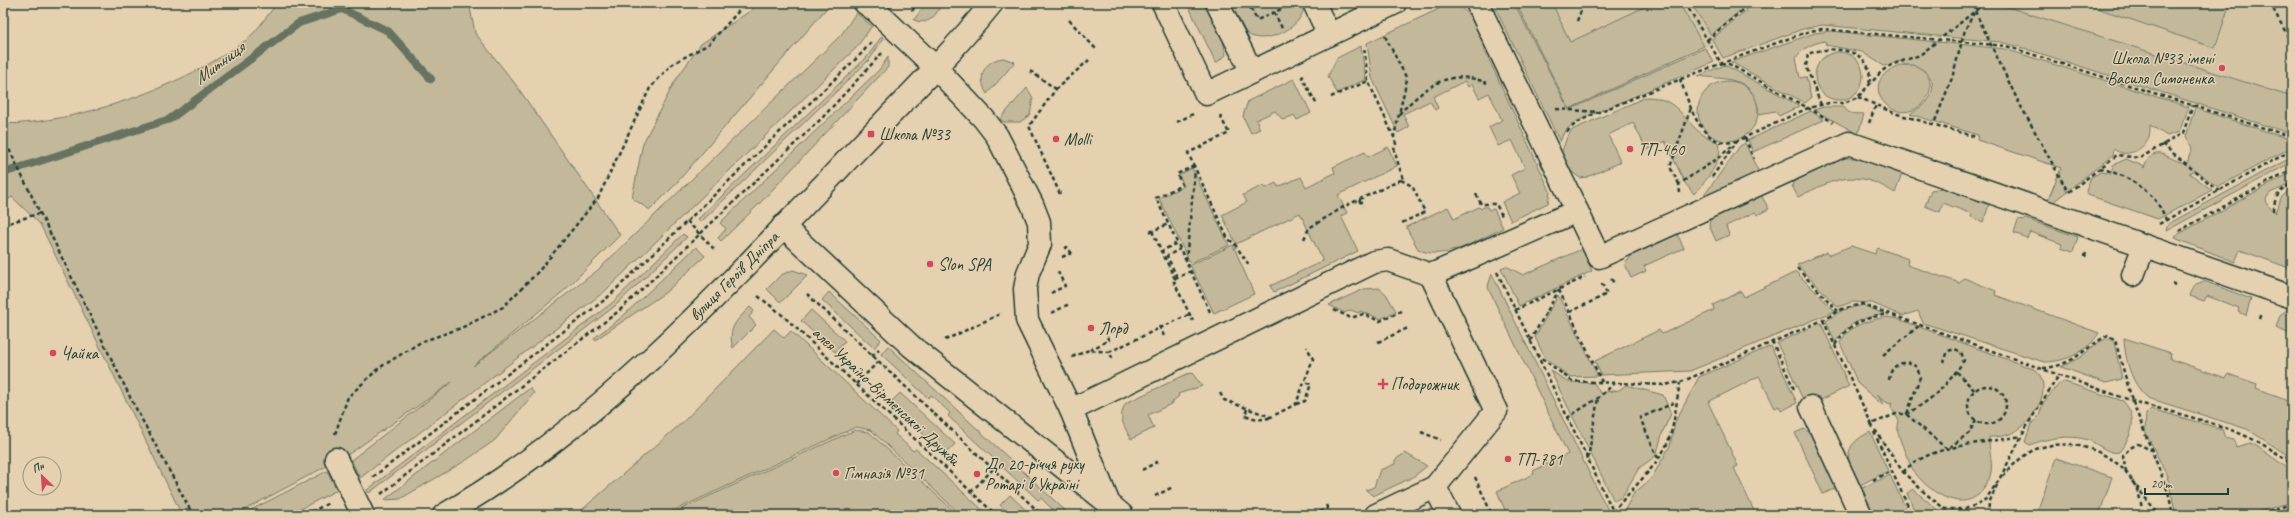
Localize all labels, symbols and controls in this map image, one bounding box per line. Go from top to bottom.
water label: Митниця [190,35,251,89]
place label: Школа №33 імені Василя Симоненка [2107,48,2216,89]
marker: Школа №33 імені Василя Симоненка [2217,63,2227,73]
place label: Школа №33 [879,124,951,145]
marker: Школа №33 [866,129,876,139]
place label: Molli [1064,129,1093,150]
marker: Molli [1051,134,1061,144]
place label: ТП-460 [1638,139,1686,160]
marker: ТП-460 [1625,144,1635,154]
street label: вулиця Героїв Дніпра [685,226,784,325]
place label: Slon SPA [938,254,992,275]
marker: Slon SPA [925,259,935,269]
place label: Лорд [1099,318,1129,339]
street label: алея Україно-Вірменської Дружби [808,322,966,471]
marker: Лорд [1086,323,1096,333]
place label: Чайка [61,343,100,364]
marker: Чайка [48,348,58,358]
place label: Подорожник [1391,374,1460,395]
marker: Подорожник [1378,379,1388,389]
place label: ТП-781 [1516,449,1564,470]
place label: До 20-річчя руху Ротарі в Україні [985,454,1085,495]
marker: ТП-781 [1503,454,1513,464]
north arrow [22,456,62,496]
text: Пн [30,458,47,476]
place label: Гімназія №31 [844,463,925,484]
marker: Гімназія №31 [831,468,841,478]
marker: До 20-річчя руху Ротарі в Україні [972,469,982,479]
scale bar [2145,470,2228,496]
text: 20 m [2151,476,2173,492]

